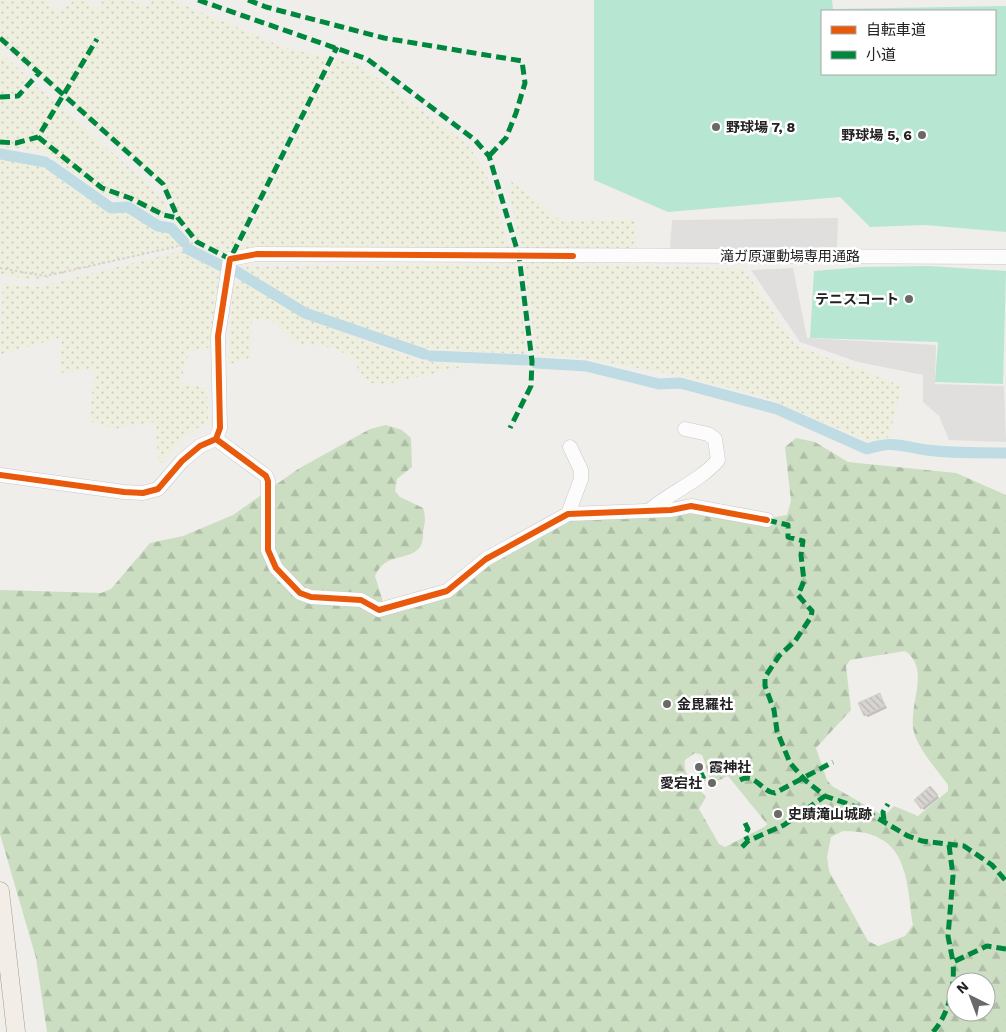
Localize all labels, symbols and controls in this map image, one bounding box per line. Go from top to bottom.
legend [821,10,996,75]
text: 自転車道 [866,21,926,39]
text: 小道 [866,46,896,64]
place label: 野球場 7, 8 [726,119,796,135]
marker: 野球場 7, 8 [710,121,722,133]
place label: 野球場 5, 6 [841,127,912,143]
marker: 野球場 5, 6 [916,129,928,141]
street label: 滝ガ原運動場専用通路 [720,248,860,264]
place label: テニスコート [815,291,899,307]
marker: テニスコート [903,293,915,305]
place label: 金毘羅社 [677,696,733,712]
marker: 金毘羅社 [661,698,673,710]
place label: 霞神社 [709,759,751,775]
marker: 霞神社 [693,761,705,773]
place label: 愛宕社 [660,775,702,791]
marker: 愛宕社 [706,777,718,789]
place label: 史蹟滝山城跡 [788,806,872,822]
marker: 史蹟滝山城跡 [772,808,784,820]
north arrow [946,972,996,1022]
text: N [953,978,972,997]

